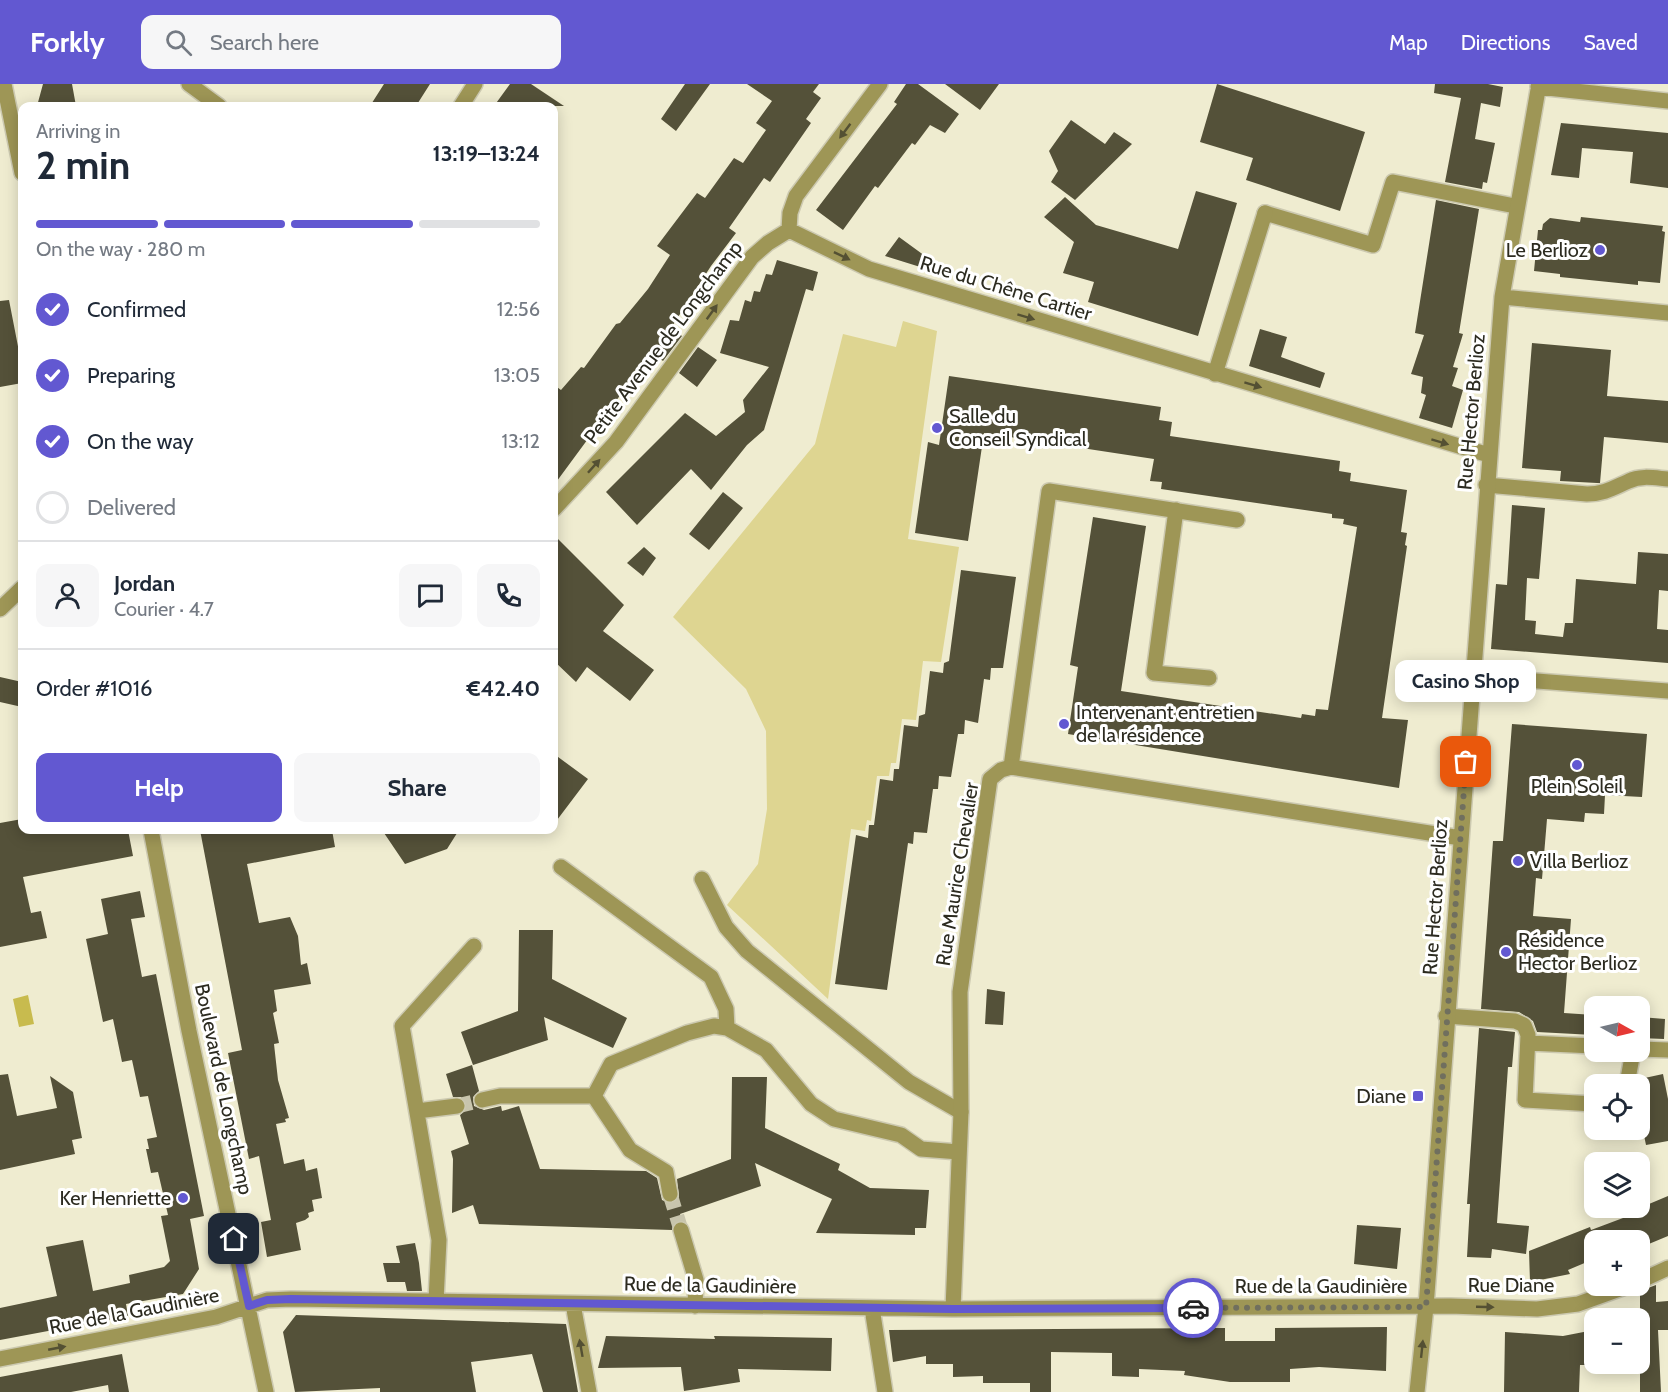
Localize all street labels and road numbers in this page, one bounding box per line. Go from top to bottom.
street label: Petite Avenue de Longchamp [579,236,747,448]
street label: Rue du Chêne Cartier [917,250,1095,326]
street label: Rue Hector Berlioz [1452,333,1490,491]
street label: Rue Maurice Chevalier [931,780,983,968]
street label: Rue Hector Berlioz [1418,818,1452,976]
street label: Boulevard de Longchamp [190,981,258,1197]
street label: Rue de la Gaudinière [624,1271,796,1299]
street label: Rue Diane [1468,1273,1554,1297]
street label: Rue de la Gaudinière [1235,1274,1407,1298]
street label: Rue de la Gaudinière [47,1283,221,1339]

